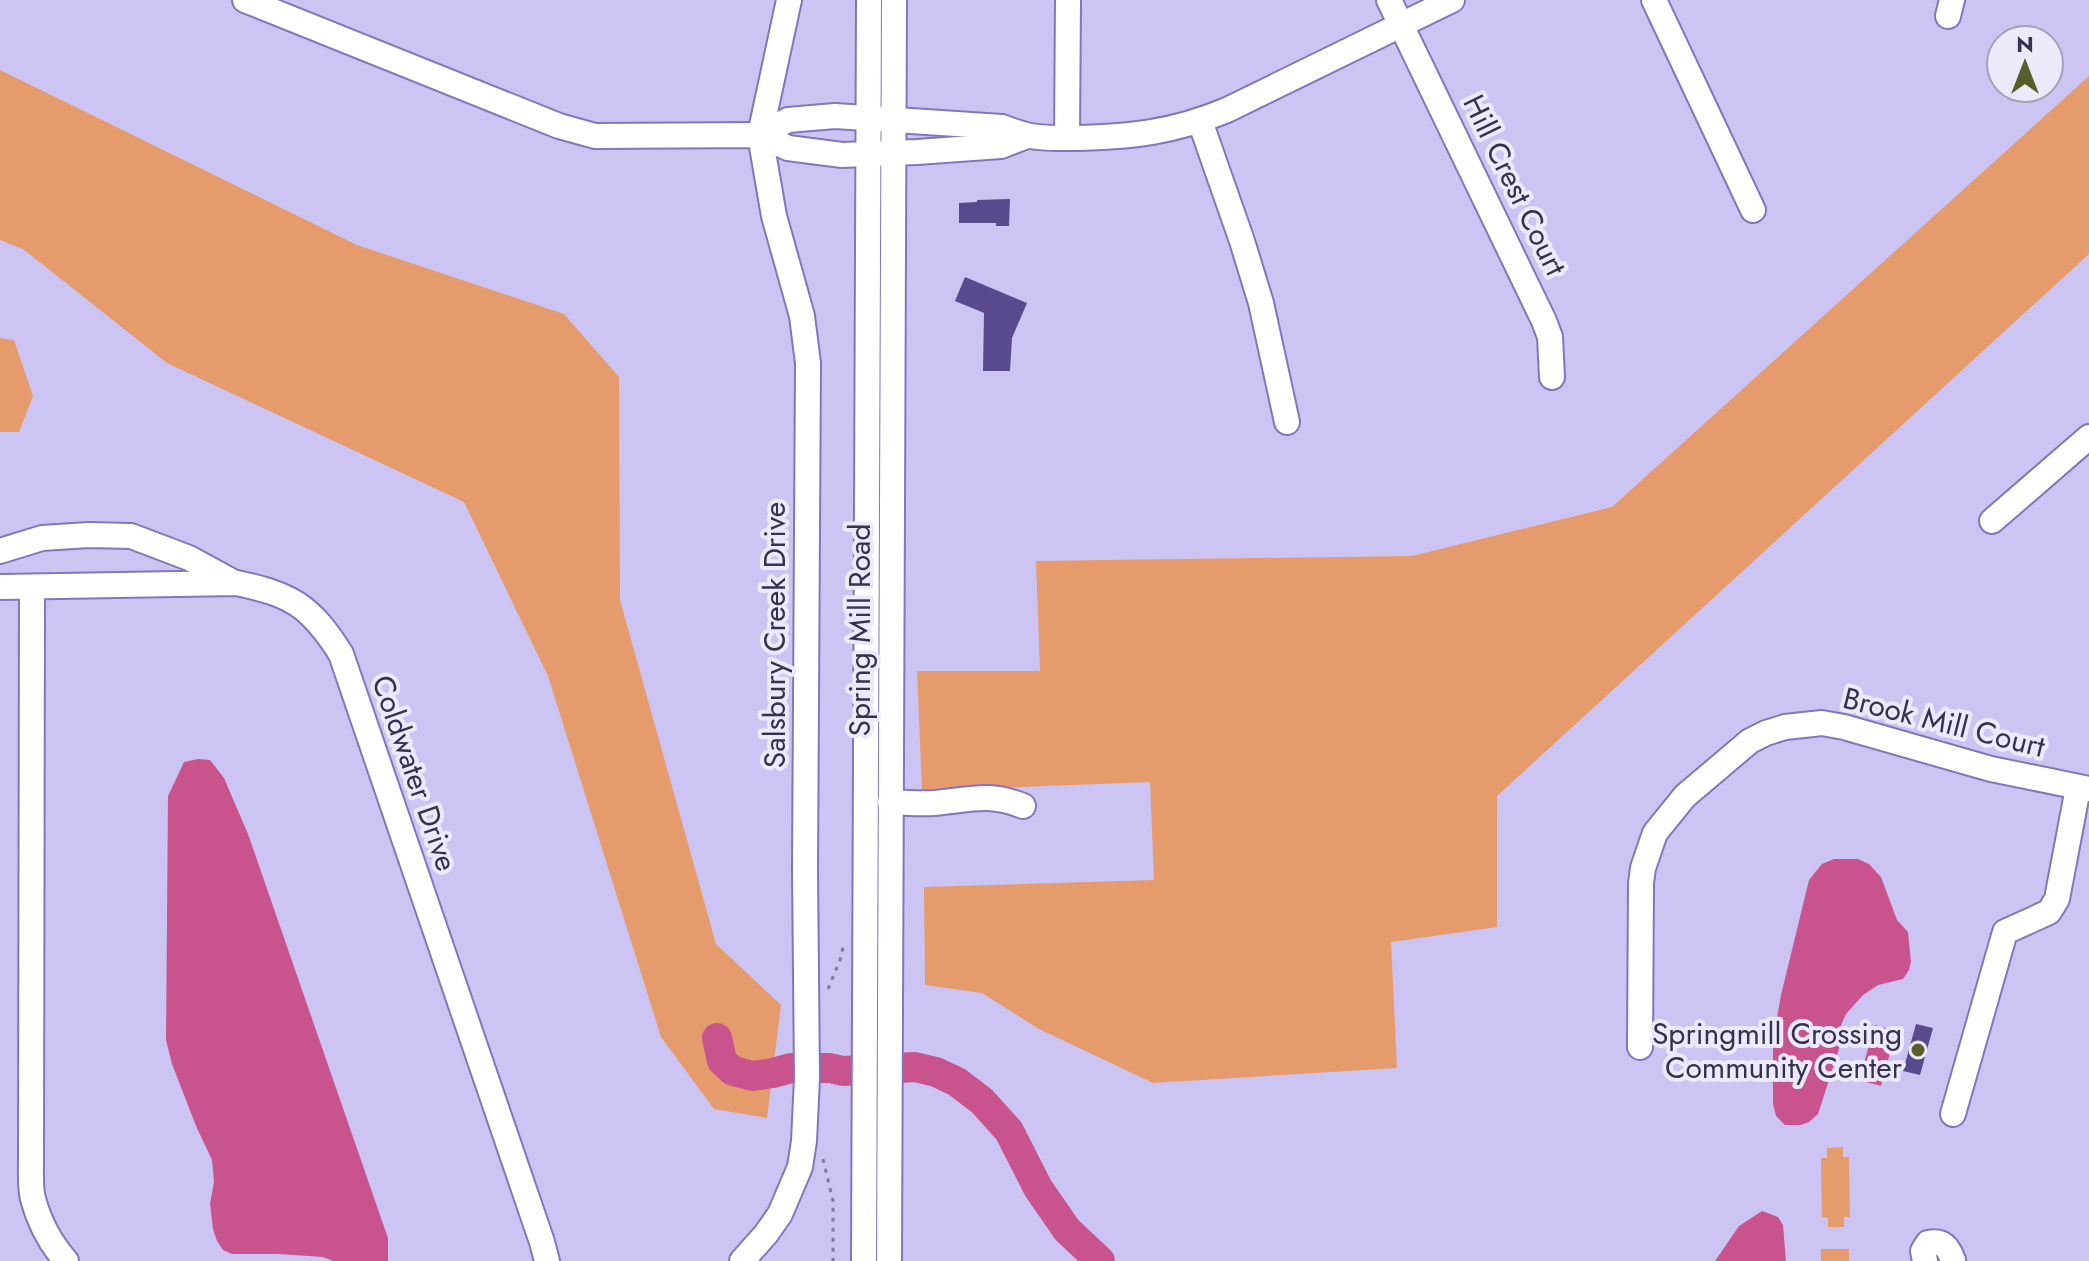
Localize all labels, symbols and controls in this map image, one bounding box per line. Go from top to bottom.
north arrow [1985,24,2065,104]
text: N [2016,28,2034,60]
street label: Hill Crest Court [1453,87,1578,283]
street label: Salsbury Creek Drive [753,502,796,768]
street label: Spring Mill Road [838,523,881,737]
street label: Coldwater Drive [361,669,469,877]
street label: Brook Mill Court [1839,676,2050,768]
place label: Springmill Crossing Community Center [1652,1012,1903,1089]
marker: Springmill Crossing Community Center [1909,1041,1927,1059]

